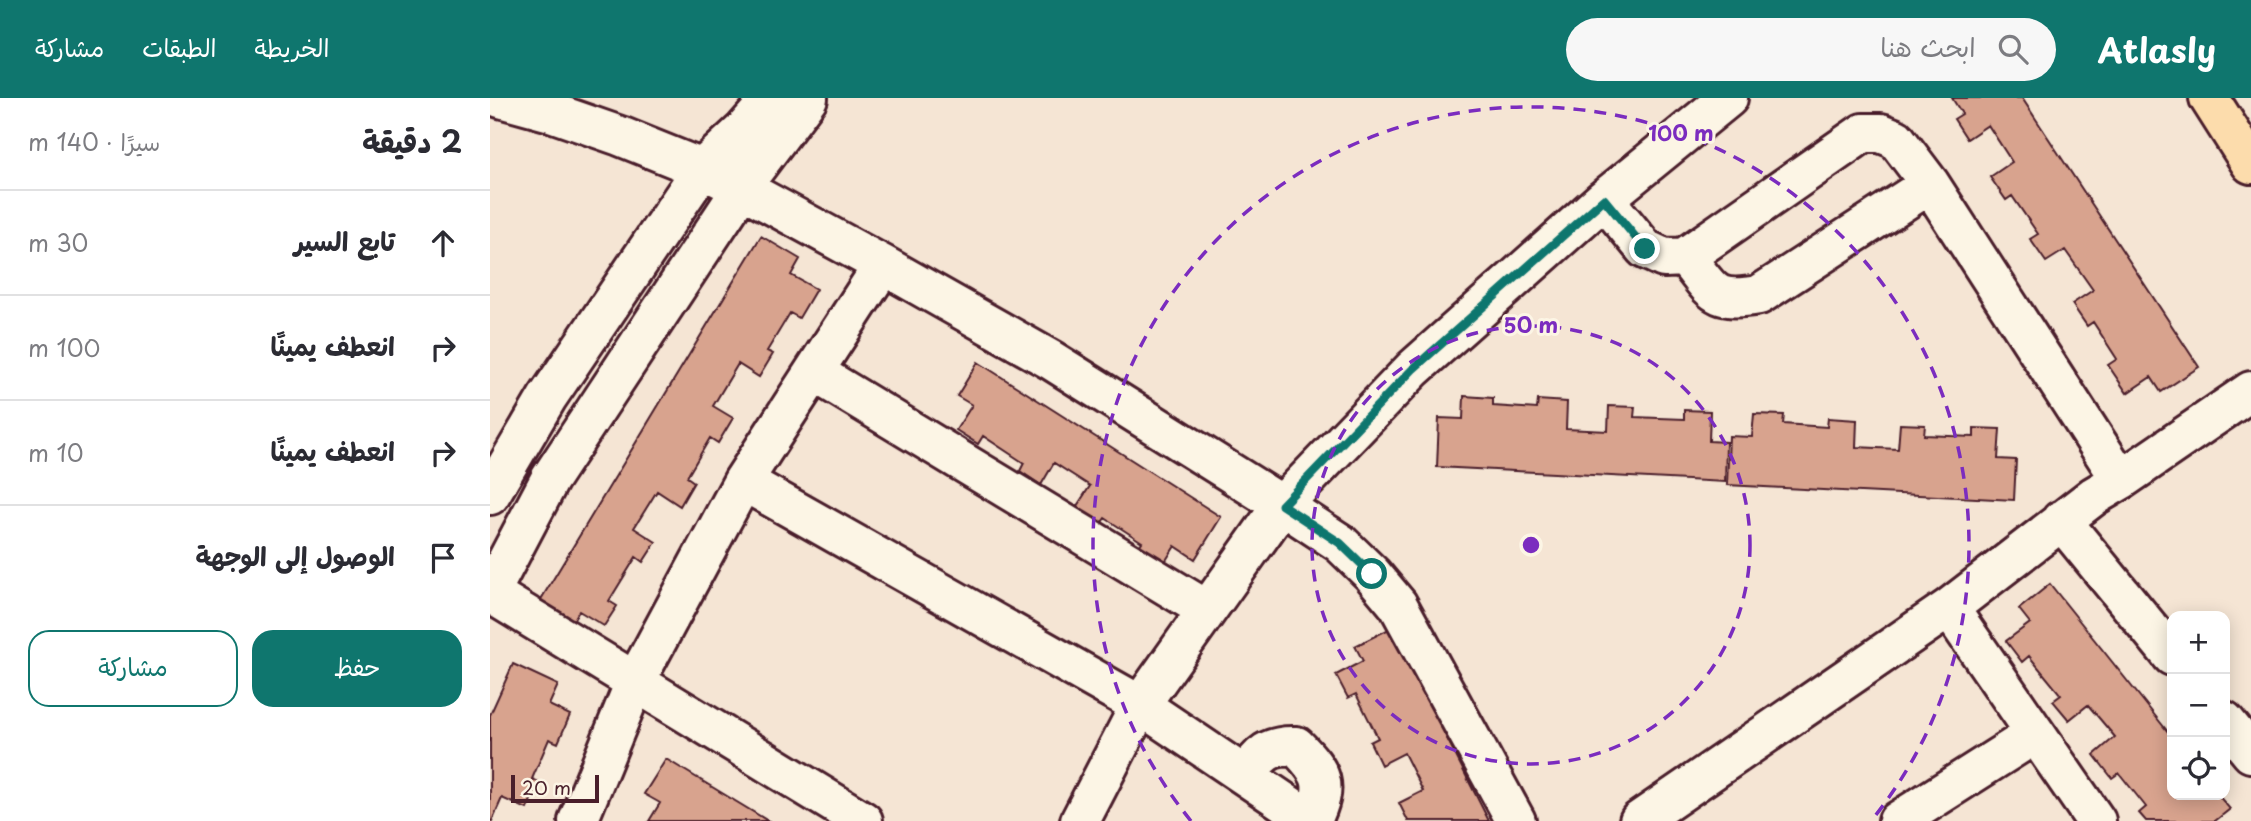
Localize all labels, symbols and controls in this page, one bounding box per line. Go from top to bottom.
search box [1566,18,2056,81]
text: Atlasly [2098,24,2216,74]
text: ابحث هنا [1880,27,1976,66]
text: مشاركة [35,29,104,65]
text: الطبقات [142,29,217,65]
text: الخريطة [255,29,329,65]
icon: search [1994,30,2032,68]
text: 100 m [1648,116,1714,148]
text: 2 دقيقة [362,118,462,163]
text: سيرًا · 140 m [28,124,160,159]
text: تابع السير [294,221,395,260]
icon: ahead [424,224,462,262]
text: 30 m [28,225,88,260]
route end [1629,233,1660,264]
text: 50 m [1504,308,1558,340]
text: انعطف يمينًا [271,326,395,365]
icon: right [424,329,462,367]
text: 100 m [28,330,100,365]
text: انعطف يمينًا [271,431,395,470]
icon: right [424,434,462,472]
text: 10 m [28,435,84,470]
centre of rings [1519,533,1543,557]
text: الوصول إلى الوجهة [196,536,395,575]
icon: arrive [424,539,462,577]
route start [1356,558,1387,589]
map controls [2167,611,2230,800]
button: + [2167,611,2230,674]
button: مشاركة [28,630,238,707]
button: حفظ [252,630,462,707]
button: − [2167,674,2230,737]
button: locate [2167,737,2230,800]
scale bar [511,772,598,804]
text: 20 m [522,773,571,801]

